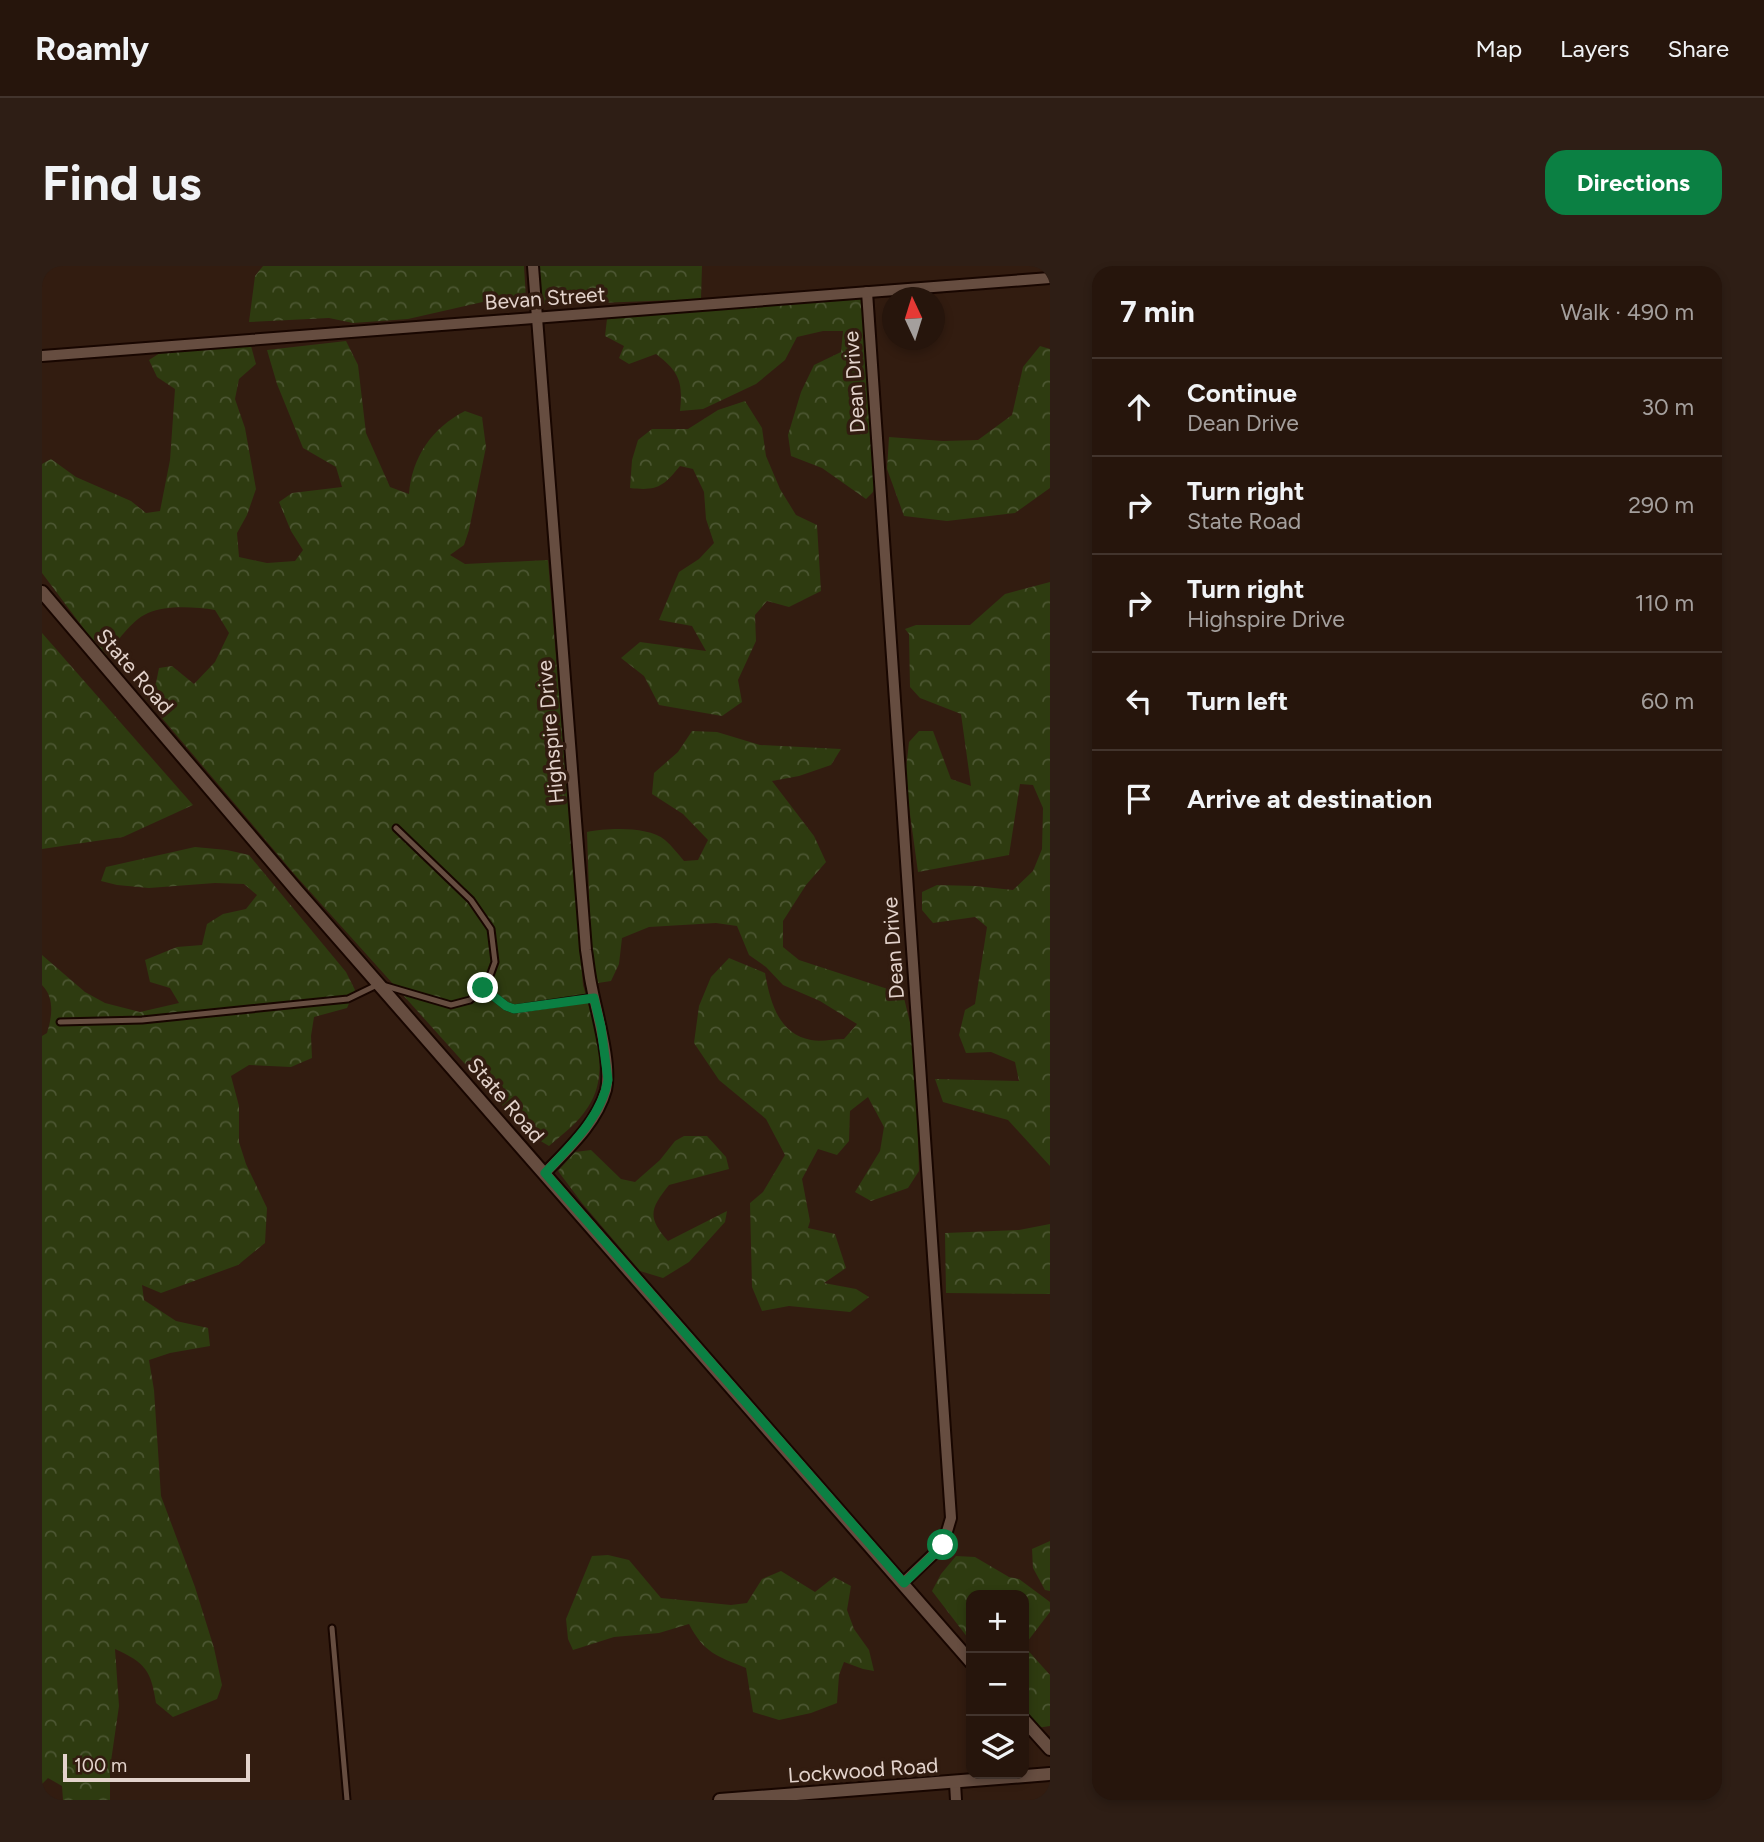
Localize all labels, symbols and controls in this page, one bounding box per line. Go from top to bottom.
text: Roamly [35,29,149,68]
text: Map [1475,34,1522,63]
text: Layers [1560,34,1629,63]
text: Share [1667,34,1729,63]
button: Directions [1545,150,1722,215]
text: Find us [42,153,201,212]
street label: Bevan Street [484,281,606,315]
north arrow [882,287,945,350]
text: 7 min [1120,293,1195,330]
text: Walk · 490 m [1560,298,1694,326]
street label: Dean Drive [838,330,870,434]
text: Continue [1187,377,1297,409]
icon: ahead [1120,388,1158,426]
text: 30 m [1641,393,1694,421]
text: Dean Drive [1187,409,1299,437]
text: Turn right [1187,475,1304,507]
icon: right [1120,486,1158,524]
text: 290 m [1628,491,1694,519]
text: State Road [1187,507,1301,535]
text: Turn right [1187,573,1304,605]
icon: right [1120,584,1158,622]
text: 110 m [1635,589,1694,617]
text: Highspire Drive [1187,605,1345,633]
street label: State Road [91,623,179,719]
street label: Highspire Drive [531,659,569,805]
icon: left [1120,682,1158,720]
text: Turn left [1187,685,1288,717]
text: 60 m [1641,687,1694,715]
icon: arrive [1120,780,1158,818]
text: Arrive at destination [1187,783,1432,815]
street label: Dean Drive [877,896,909,1000]
route end [467,972,498,1003]
street label: State Road [462,1052,550,1148]
route start [927,1529,958,1560]
map controls [966,1590,1029,1779]
button: + [966,1590,1029,1653]
button: − [966,1653,1029,1716]
button: layers [966,1716,1029,1779]
scale bar [63,1751,250,1783]
street label: Lockwood Road [787,1752,939,1788]
text: 100 m [74,1754,127,1777]

